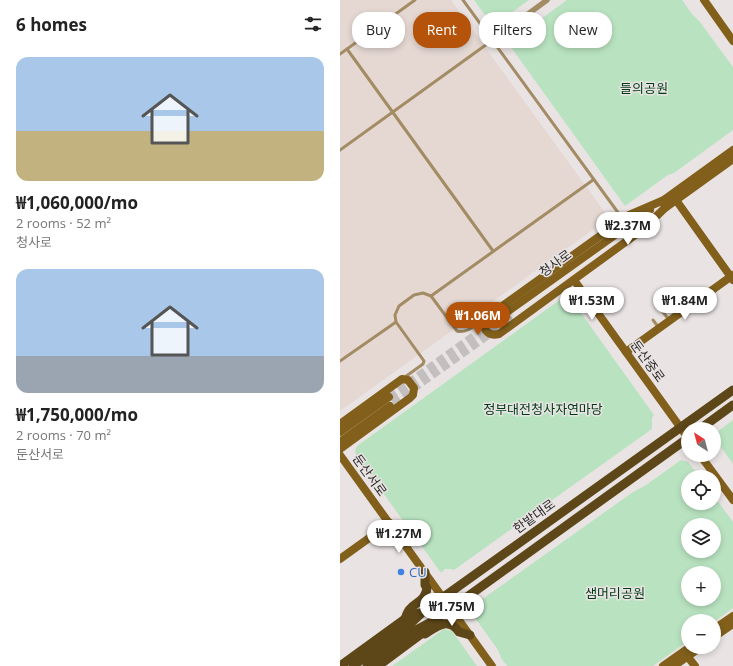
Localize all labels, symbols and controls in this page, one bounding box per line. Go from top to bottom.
chip: Buy [352,12,405,48]
chip: Rent [413,12,471,48]
chip: Filters [479,12,546,48]
chip: New [554,12,612,48]
text: 6 homes [16,13,87,36]
icon: filters [302,13,324,35]
park label: 들의공원 [620,79,668,97]
icon: home [134,83,206,155]
text: ₩1,060,000/mo [16,191,138,214]
pin: ₩2.37M [595,212,661,246]
text: 2 rooms · 52 m² [16,214,111,232]
text: ₩2.37M [605,216,651,234]
text: 청사로 [16,233,52,251]
street label: 청사로 [535,245,575,281]
pin: ₩1.53M [559,287,625,321]
pin: ₩1.84M [652,287,718,321]
text: ₩1.53M [569,291,615,309]
text: ₩1.84M [662,291,708,309]
icon: home [134,295,206,367]
pin: ₩1.06M [445,302,511,336]
text: ₩1.06M [455,306,501,324]
street label: 둔산중로 [627,336,669,386]
park label: 정부대전청사자연마당 [483,400,603,418]
text: ₩1,750,000/mo [16,403,138,426]
north arrow [681,422,721,462]
map controls [681,422,721,654]
text: 2 rooms · 70 m² [16,426,111,444]
text: 둔산서로 [16,445,64,463]
street label: 둔산서로 [349,450,391,500]
button: locate [681,470,721,510]
street label: 한밭대로 [509,495,559,537]
button: layers [681,518,721,558]
pin: ₩1.27M [366,520,432,554]
text: ₩1.27M [376,524,422,542]
place label: CU [409,563,427,581]
button: + [681,566,721,606]
marker: CU [396,567,406,577]
park label: 샘머리공원 [585,584,645,602]
pin: ₩1.75M [419,593,485,627]
text: ₩1.75M [429,597,475,615]
button: − [681,614,721,654]

